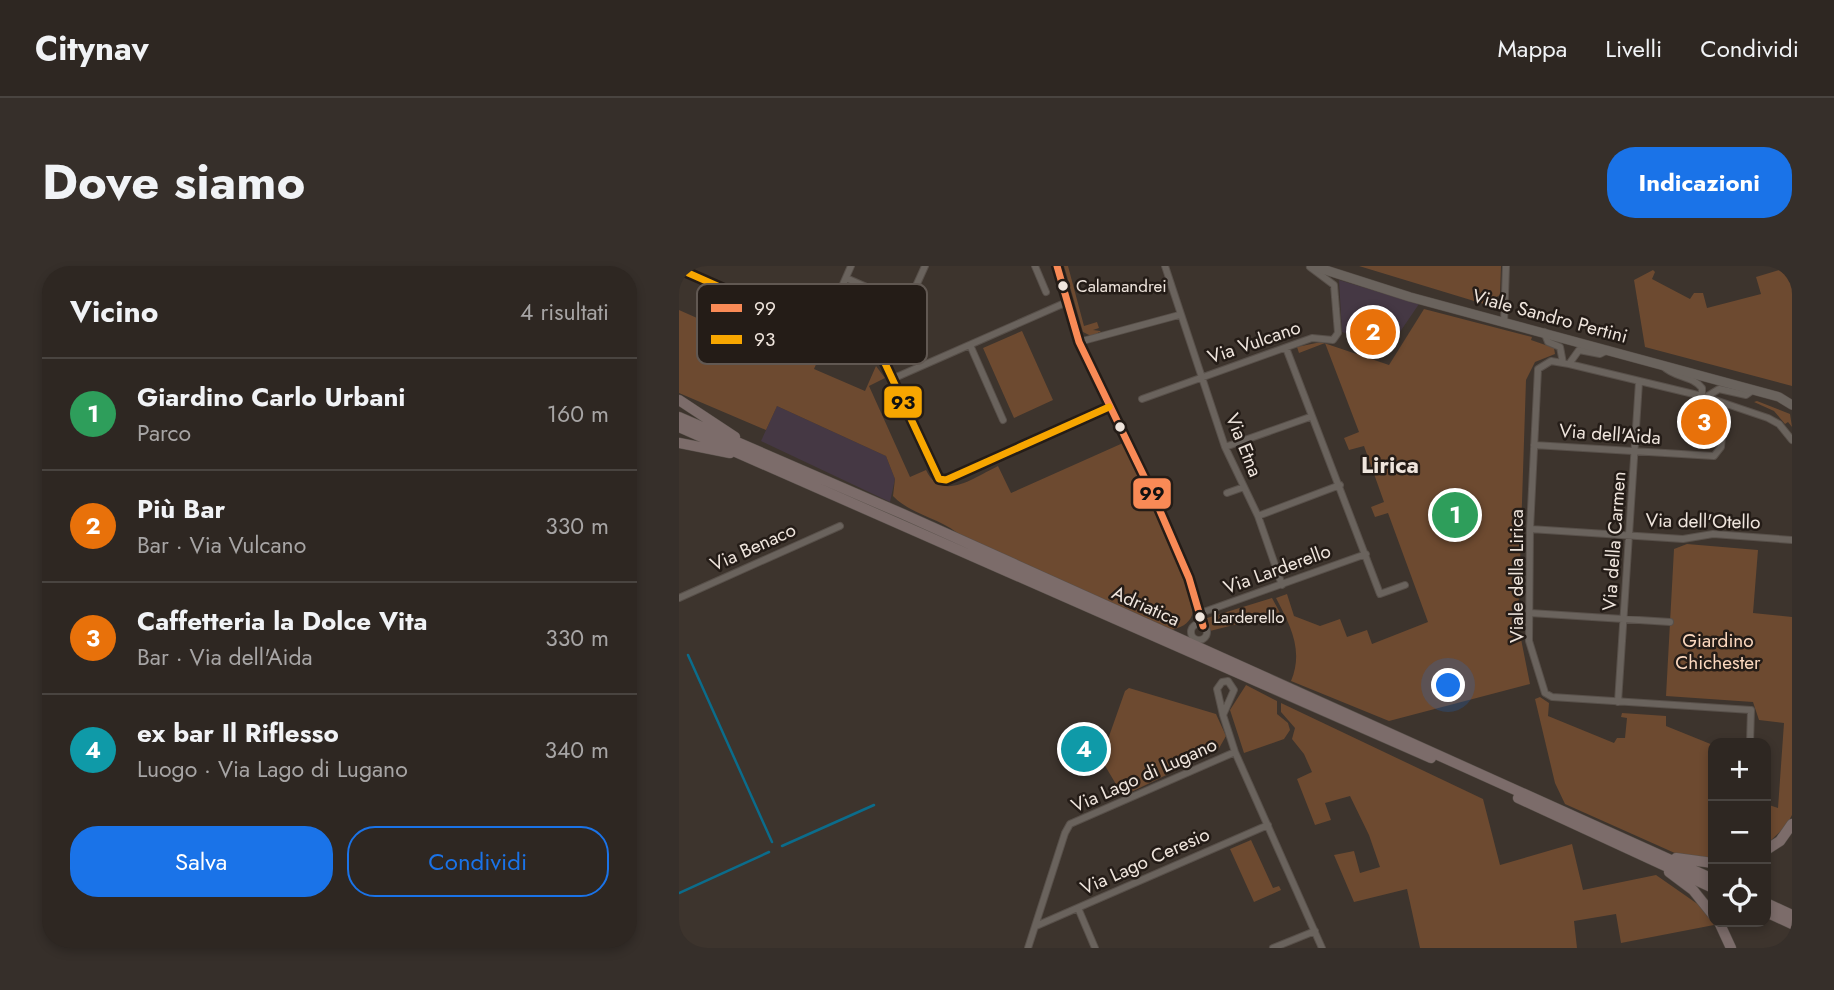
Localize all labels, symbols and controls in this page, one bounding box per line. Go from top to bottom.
text: Citynav [35,25,149,72]
text: Mappa [1497,31,1567,66]
text: Livelli [1605,31,1662,66]
text: Condividi [1700,31,1799,66]
text: Dove siamo [42,147,305,217]
button: Indicazioni [1607,147,1792,218]
place label: Calamandrei [1076,274,1167,298]
marker: Calamandrei [1056,279,1070,293]
street label: Viale Sandro Pertini [1469,282,1631,350]
legend [697,284,927,364]
text: Vicino [70,290,158,333]
text: 4 risultati [520,295,609,329]
text: 99 [754,295,776,322]
pin: 2 [1350,306,1396,358]
street label: Via Vulcano [1204,314,1304,370]
text: 93 [754,326,775,353]
text: Giardino Carlo Urbani [137,378,406,416]
line badge: 93 [883,385,923,419]
text: 93 [891,389,915,416]
pin: 3 [1681,396,1727,448]
text: 1 [87,397,99,431]
text: 160 m [547,397,609,431]
street label: Via Etna [1219,409,1269,481]
text: Parco [137,416,191,450]
street label: Via dell'Aida [1558,417,1662,451]
unlabelled marker [1113,420,1127,434]
district label: Lirica [1361,448,1419,482]
street label: Via della Carmen [1596,470,1632,612]
line badge: 99 [1132,477,1172,510]
text: 99 [1139,480,1165,507]
pin: 1 [1432,489,1478,541]
text: Più Bar [137,490,225,528]
street label: Via dell'Otello [1645,506,1761,536]
text: 2 [85,509,101,543]
text: 330 m [545,509,609,543]
street label: Viale della Lirica [1503,509,1530,643]
street label: Via Benaco [706,516,800,578]
text: Bar · Via Vulcano [137,528,306,562]
street label: Via Larderello [1220,537,1334,601]
street label: Adriatica [1108,579,1184,633]
text: Caffetteria la Dolce Vita [137,602,428,640]
place label: Larderello [1213,605,1285,629]
marker: Larderello [1193,610,1207,624]
text: 3 [86,621,100,655]
text: 330 m [545,621,609,655]
park label: Giardino Chichester [1675,627,1761,676]
text: Bar · Via dell'Aida [137,640,313,674]
your location [1431,668,1465,702]
text: ex bar Il Riflesso [137,714,339,752]
pin: 4 [1061,723,1107,775]
street label: Via Lago di Lugano [1067,731,1221,819]
text: 4 [85,733,101,767]
text: 340 m [544,733,609,767]
map controls [1708,738,1771,927]
button: + [1708,738,1771,801]
text: Luogo · Via Lago di Lugano [137,752,408,786]
button: − [1708,801,1771,864]
street label: Via Lago Ceresio [1076,820,1214,902]
button: Salva [70,826,333,897]
button: Condividi [347,826,609,897]
button: locate [1708,864,1771,927]

